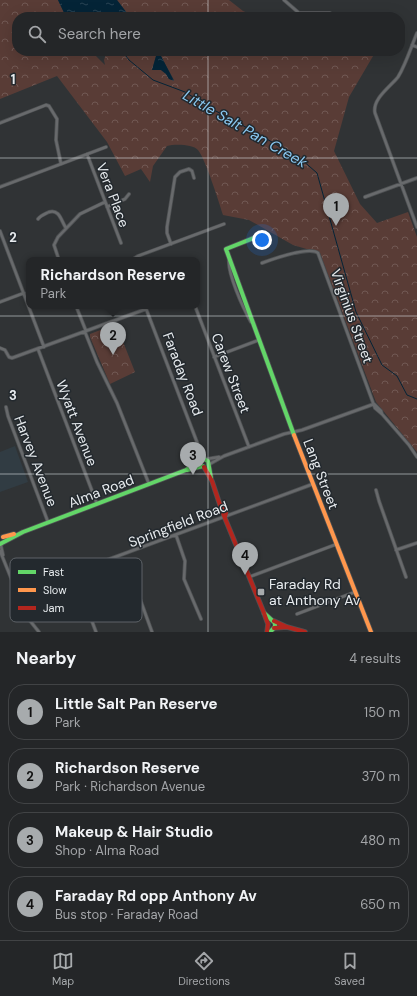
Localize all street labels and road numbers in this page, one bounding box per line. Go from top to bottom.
street label: Vera Place [92,160,134,230]
street label: Virginius Street [327,267,377,365]
street label: Faraday Road [159,330,207,418]
street label: Carew Street [207,330,255,416]
street label: Wyatt Avenue [52,377,102,469]
street label: Harvey Avenue [10,413,62,509]
street label: Lang Street [299,436,343,512]
street label: Alma Road [66,470,136,512]
street label: Springfield Road [126,497,230,551]

